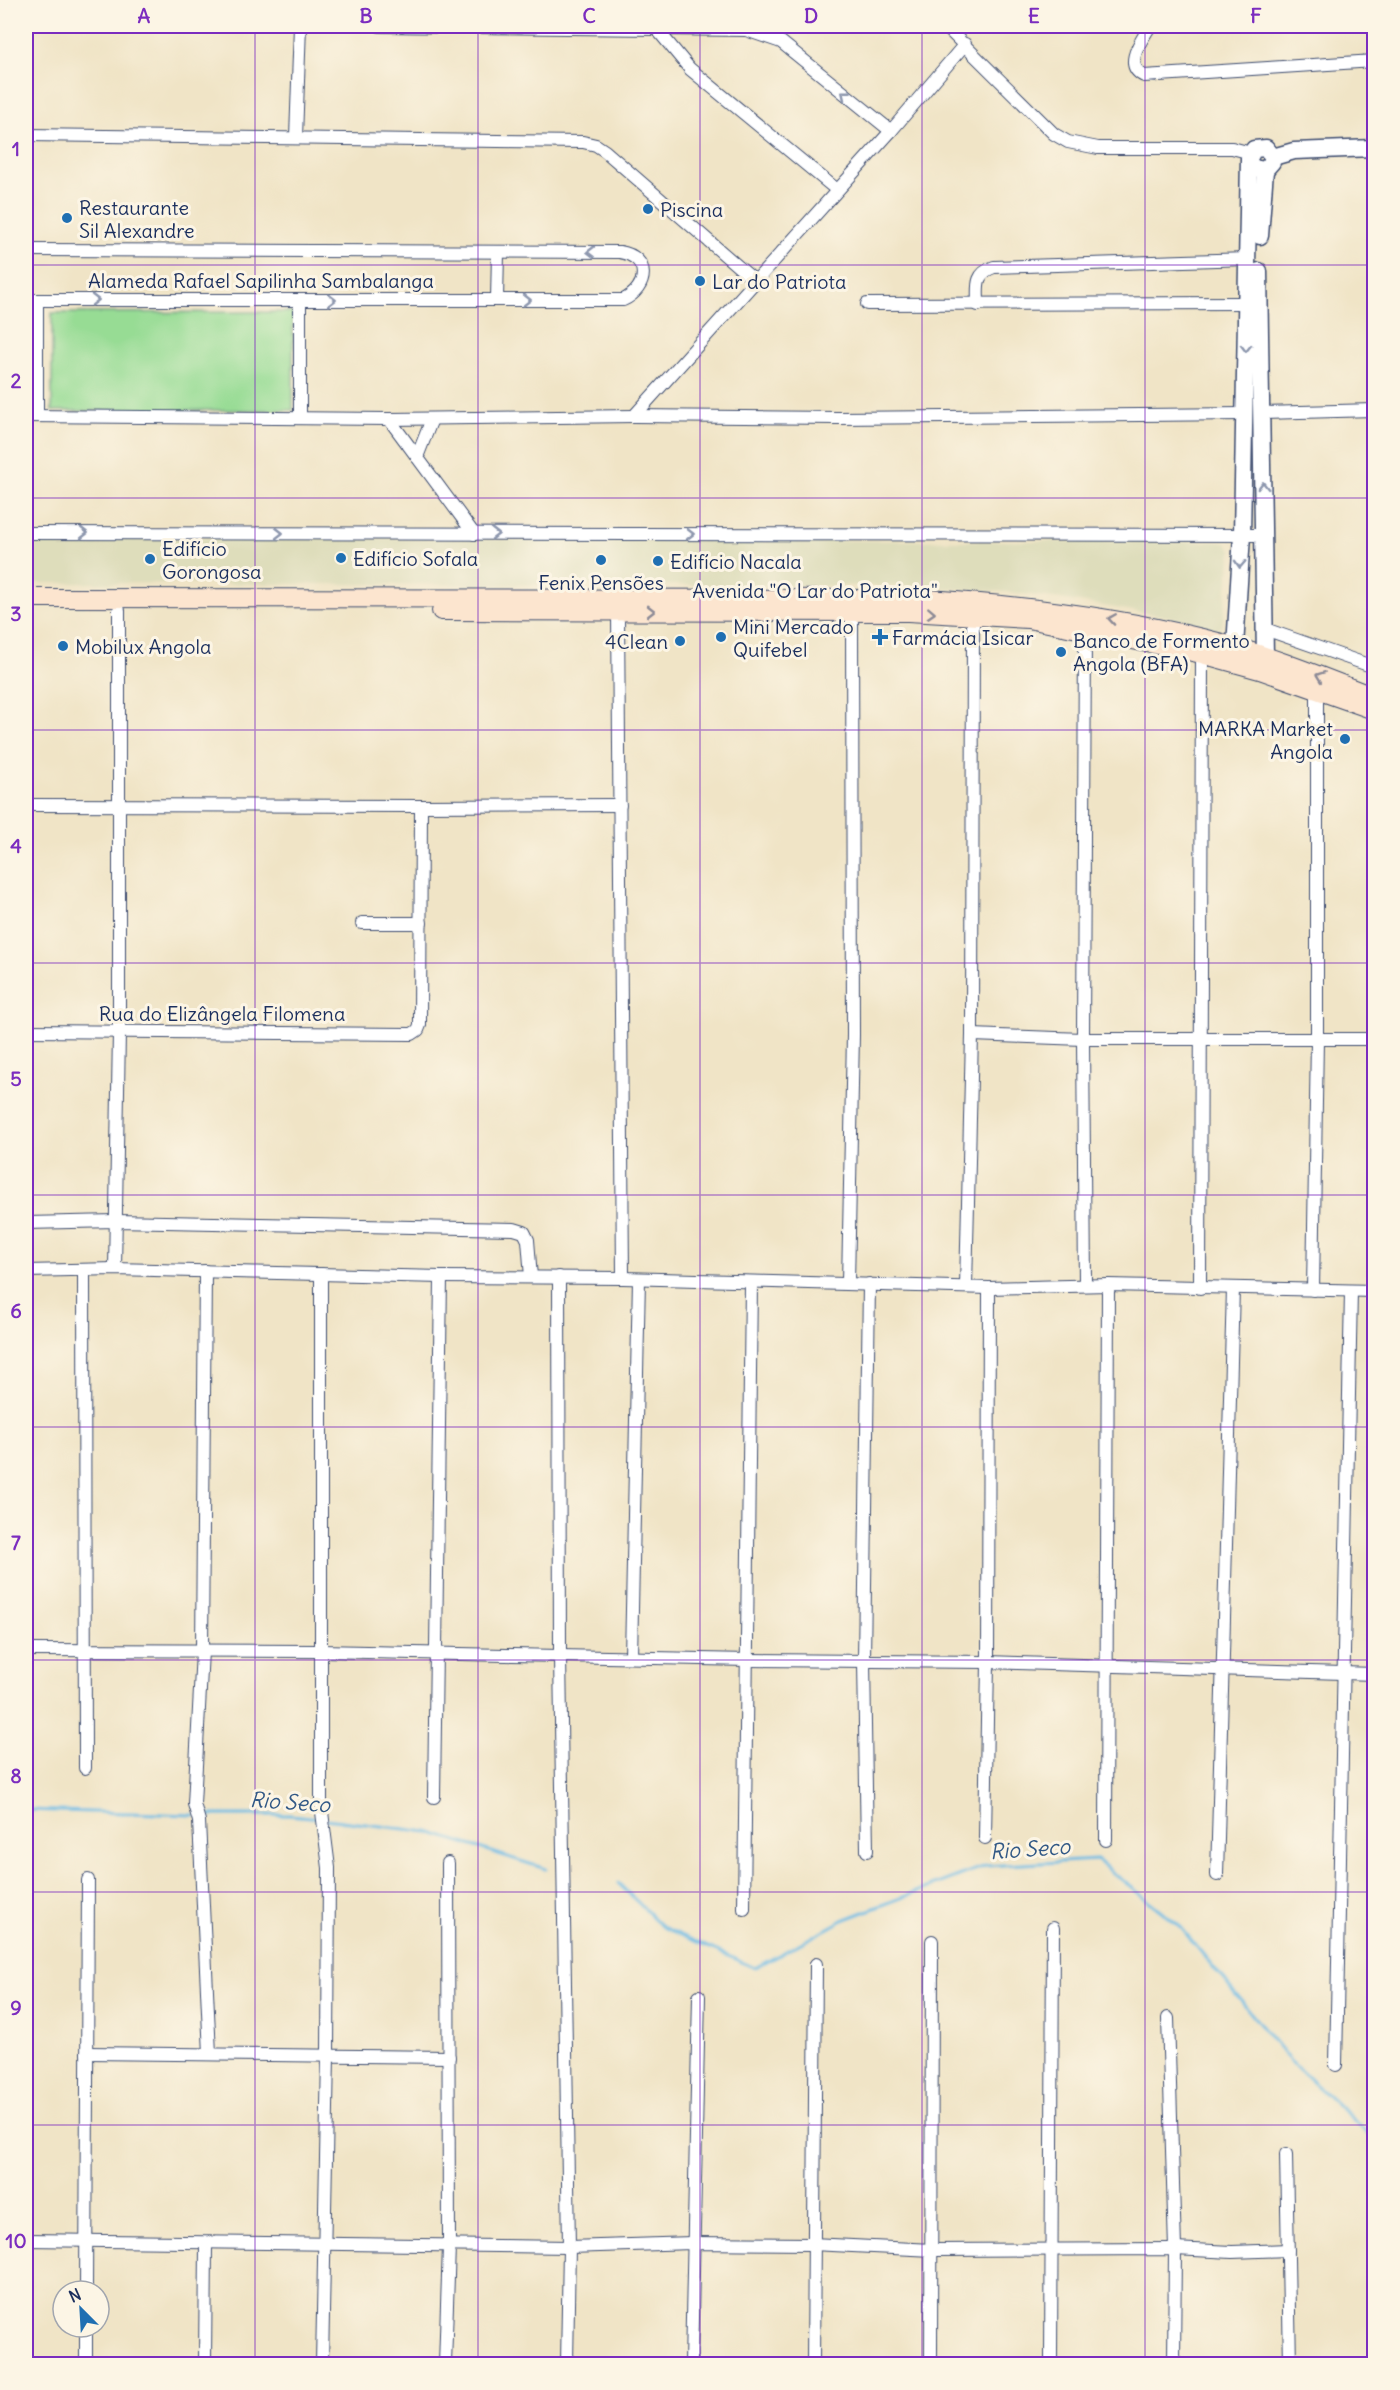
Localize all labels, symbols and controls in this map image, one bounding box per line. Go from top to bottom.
text: A [138,3,151,28]
text: B [359,3,373,28]
text: C [582,3,596,28]
text: D [804,3,818,28]
text: E [1028,3,1040,28]
text: F [1250,3,1262,28]
one-way arrow [841,91,852,102]
text: 1 [12,136,20,161]
place label: Restaurante Sil Alexandre [79,195,195,243]
place label: Piscina [660,197,723,222]
marker: Piscina [641,202,655,216]
marker: Restaurante Sil Alexandre [60,211,74,225]
one-way arrow [586,246,595,258]
street label: Alameda Rafael Sapilinha Sambalanga [88,268,434,293]
place label: Lar do Patriota [712,269,846,294]
marker: Lar do Patriota [693,274,707,288]
one-way arrow [91,294,100,306]
one-way arrow [328,294,337,306]
one-way arrow [523,294,532,306]
one-way arrow [1239,344,1252,353]
text: 2 [11,368,22,393]
one-way arrow [1257,482,1269,491]
one-way arrow [79,527,88,539]
one-way arrow [274,527,283,539]
one-way arrow [490,528,499,540]
one-way arrow [685,528,694,540]
place label: Edifício Gorongosa [162,536,261,584]
place label: Edifício Sofala [353,546,478,571]
place label: Edifício Nacala [670,549,802,574]
marker: Edifício Sofala [334,551,348,565]
marker: Edifício Gorongosa [143,552,157,566]
marker: Fenix Pensões [594,553,608,567]
marker: Edifício Nacala [651,554,665,568]
one-way arrow [1234,560,1247,569]
place label: Fenix Pensões [538,570,664,595]
street label: Avenida "O Lar do Patriota" [692,578,938,603]
text: 3 [10,601,22,626]
one-way arrow [646,605,655,618]
one-way arrow [927,606,936,619]
place label: Mini Mercado Quifebel [733,614,854,662]
one-way arrow [1107,614,1117,626]
place label: Farmácia Isicar [892,625,1034,650]
place label: Banco de Formento Angola (BFA) [1073,628,1250,676]
place label: 4Clean [605,629,668,654]
marker: Mini Mercado Quifebel [714,630,728,644]
marker: Farmácia Isicar [873,630,887,644]
place label: Mobilux Angola [75,634,211,659]
marker: 4Clean [673,634,687,648]
marker: Mobilux Angola [56,639,70,653]
marker: Banco de Formento Angola (BFA) [1054,645,1068,659]
one-way arrow [1315,670,1326,683]
place label: MARKA Market Angola [1198,716,1333,764]
marker: MARKA Market Angola [1338,732,1352,746]
text: 4 [10,833,22,858]
street label: Rua do Elizângela Filomena [99,1001,345,1026]
text: 5 [10,1066,22,1091]
text: 6 [10,1298,22,1323]
text: 7 [11,1530,21,1555]
text: 8 [10,1763,22,1788]
water label: Rio Seco [249,1786,332,1818]
water label: Rio Seco [989,1833,1072,1865]
text: 9 [10,1995,22,2020]
text: 10 [5,2228,27,2253]
north arrow [51,2279,111,2339]
text: N [66,2284,84,2307]

